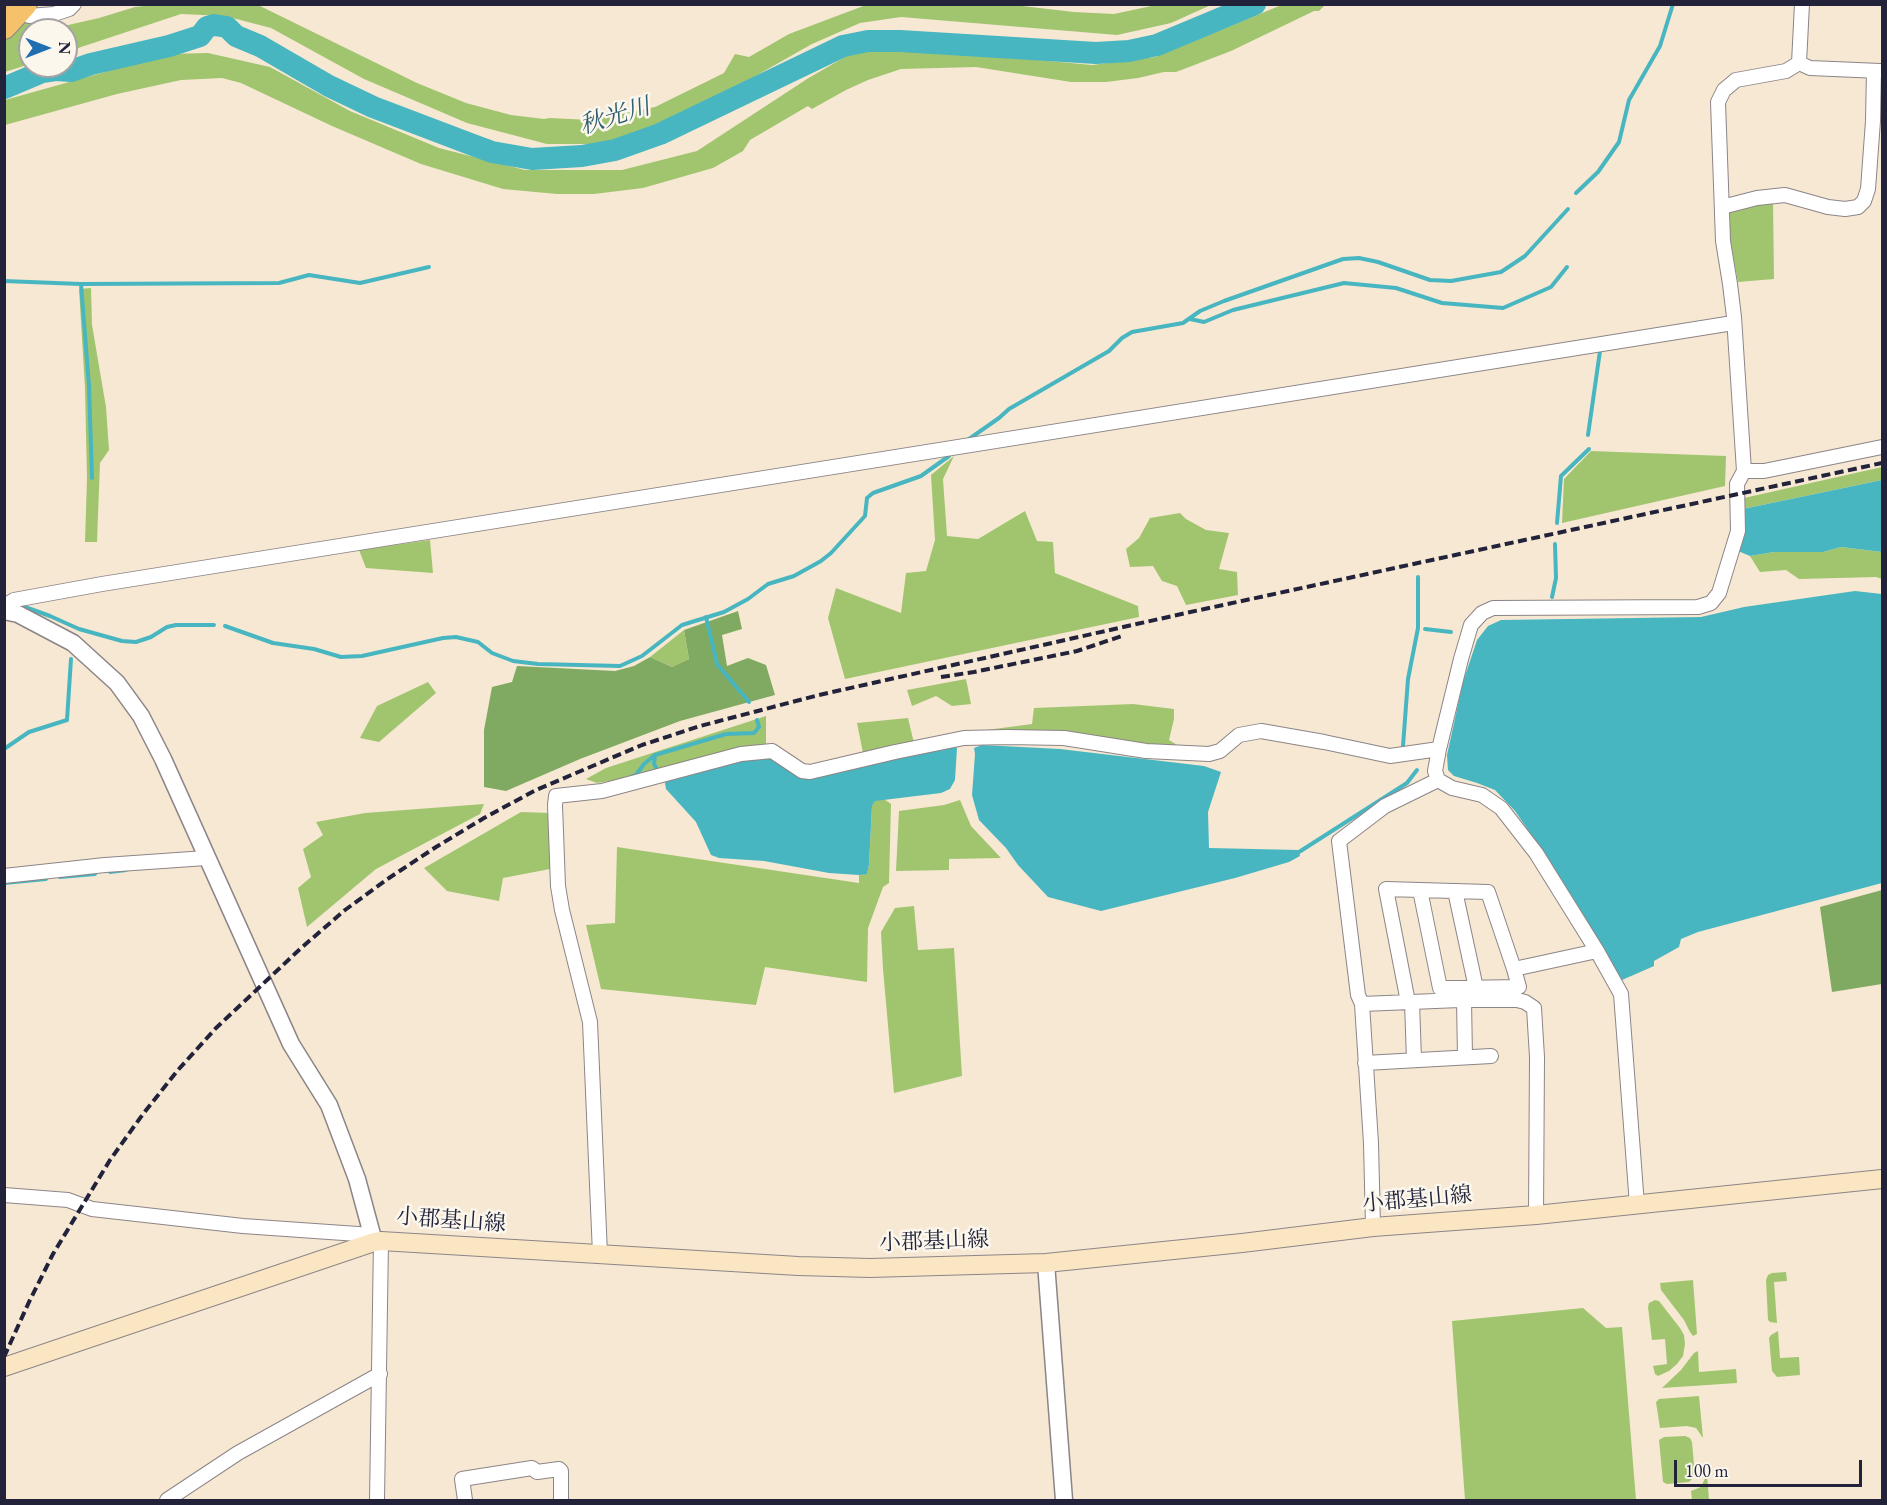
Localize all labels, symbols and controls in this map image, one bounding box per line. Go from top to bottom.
north arrow [18,18,78,78]
text: N [54,42,75,54]
water label: 秋光川 [576,93,654,141]
street label: 小郡基山線 [1361,1182,1473,1218]
street label: 小郡基山線 [395,1204,507,1238]
street label: 小郡基山線 [879,1227,989,1257]
scale bar [1677,1448,1864,1486]
text: 100 m [1685,1459,1729,1482]

